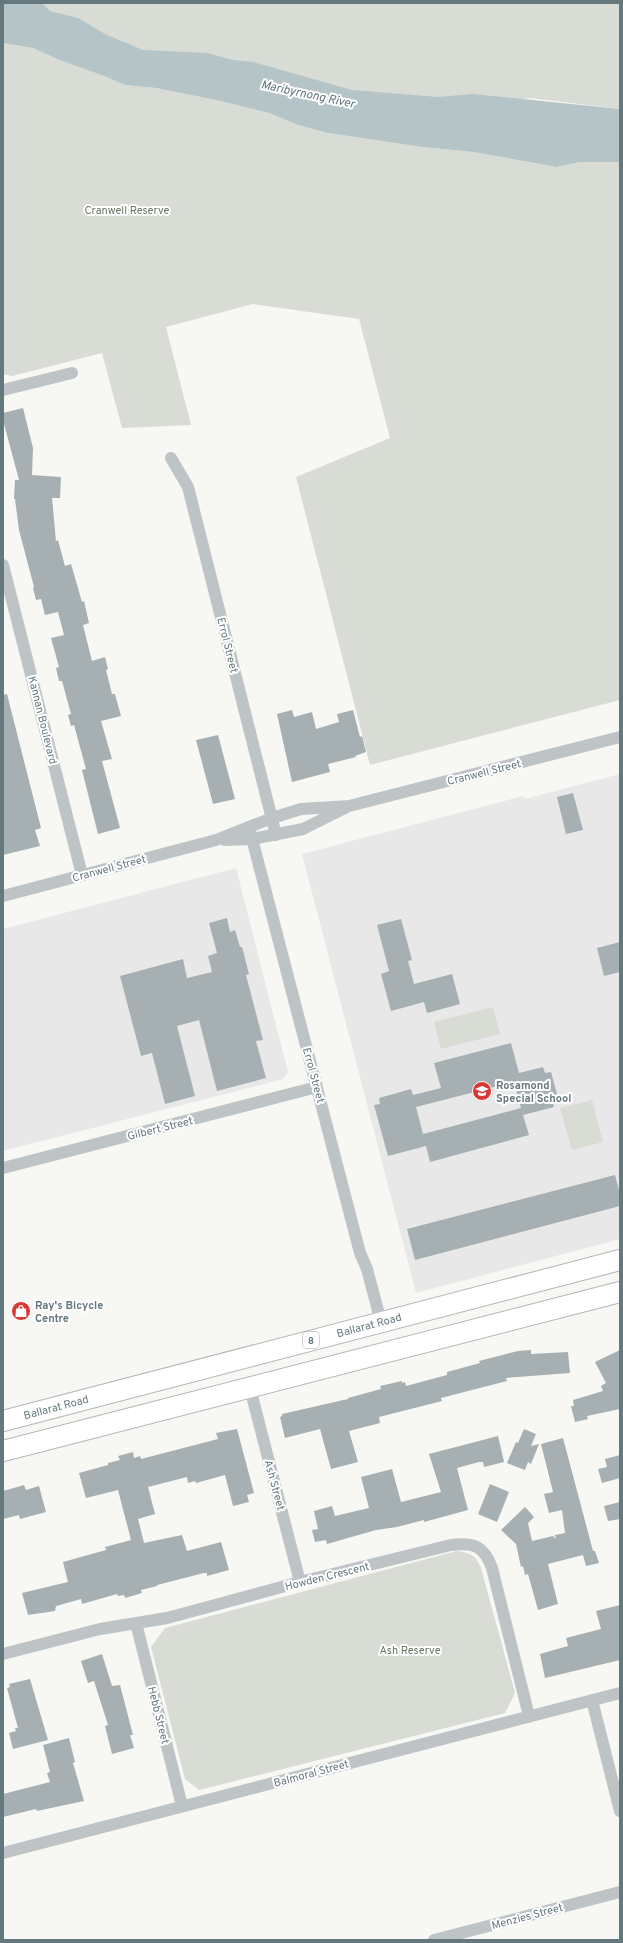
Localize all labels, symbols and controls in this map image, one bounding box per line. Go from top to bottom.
water label: Maribyrnong River [259,77,357,113]
park label: Cranwell Reserve [84,204,170,218]
street label: Errol Street [213,616,241,674]
street label: Kannan Boulevard [24,675,60,766]
street label: Cranwell Street [446,757,523,789]
street label: Cranwell Street [71,852,148,885]
street label: Errol Street [299,1046,327,1104]
place label: Rosamond Special School [496,1079,571,1106]
school or university icon: Rosamond Special School [471,1080,493,1102]
street label: Gilbert Street [126,1114,194,1144]
place label: Ray's Bicycle Centre [35,1299,103,1326]
shop icon: Ray's Bicycle Centre [10,1300,32,1322]
street label: Ballarat Road [335,1311,403,1341]
road number: 8 [303,1332,319,1348]
street label: Ballarat Road [22,1393,90,1423]
street label: Ash Street [261,1459,287,1512]
street label: Howden Crescent [284,1560,371,1594]
park label: Ash Reserve [379,1644,441,1658]
street label: Hebb Street [144,1685,172,1745]
street label: Balmoral Street [272,1757,350,1791]
street label: Menzies Street [490,1901,564,1933]

